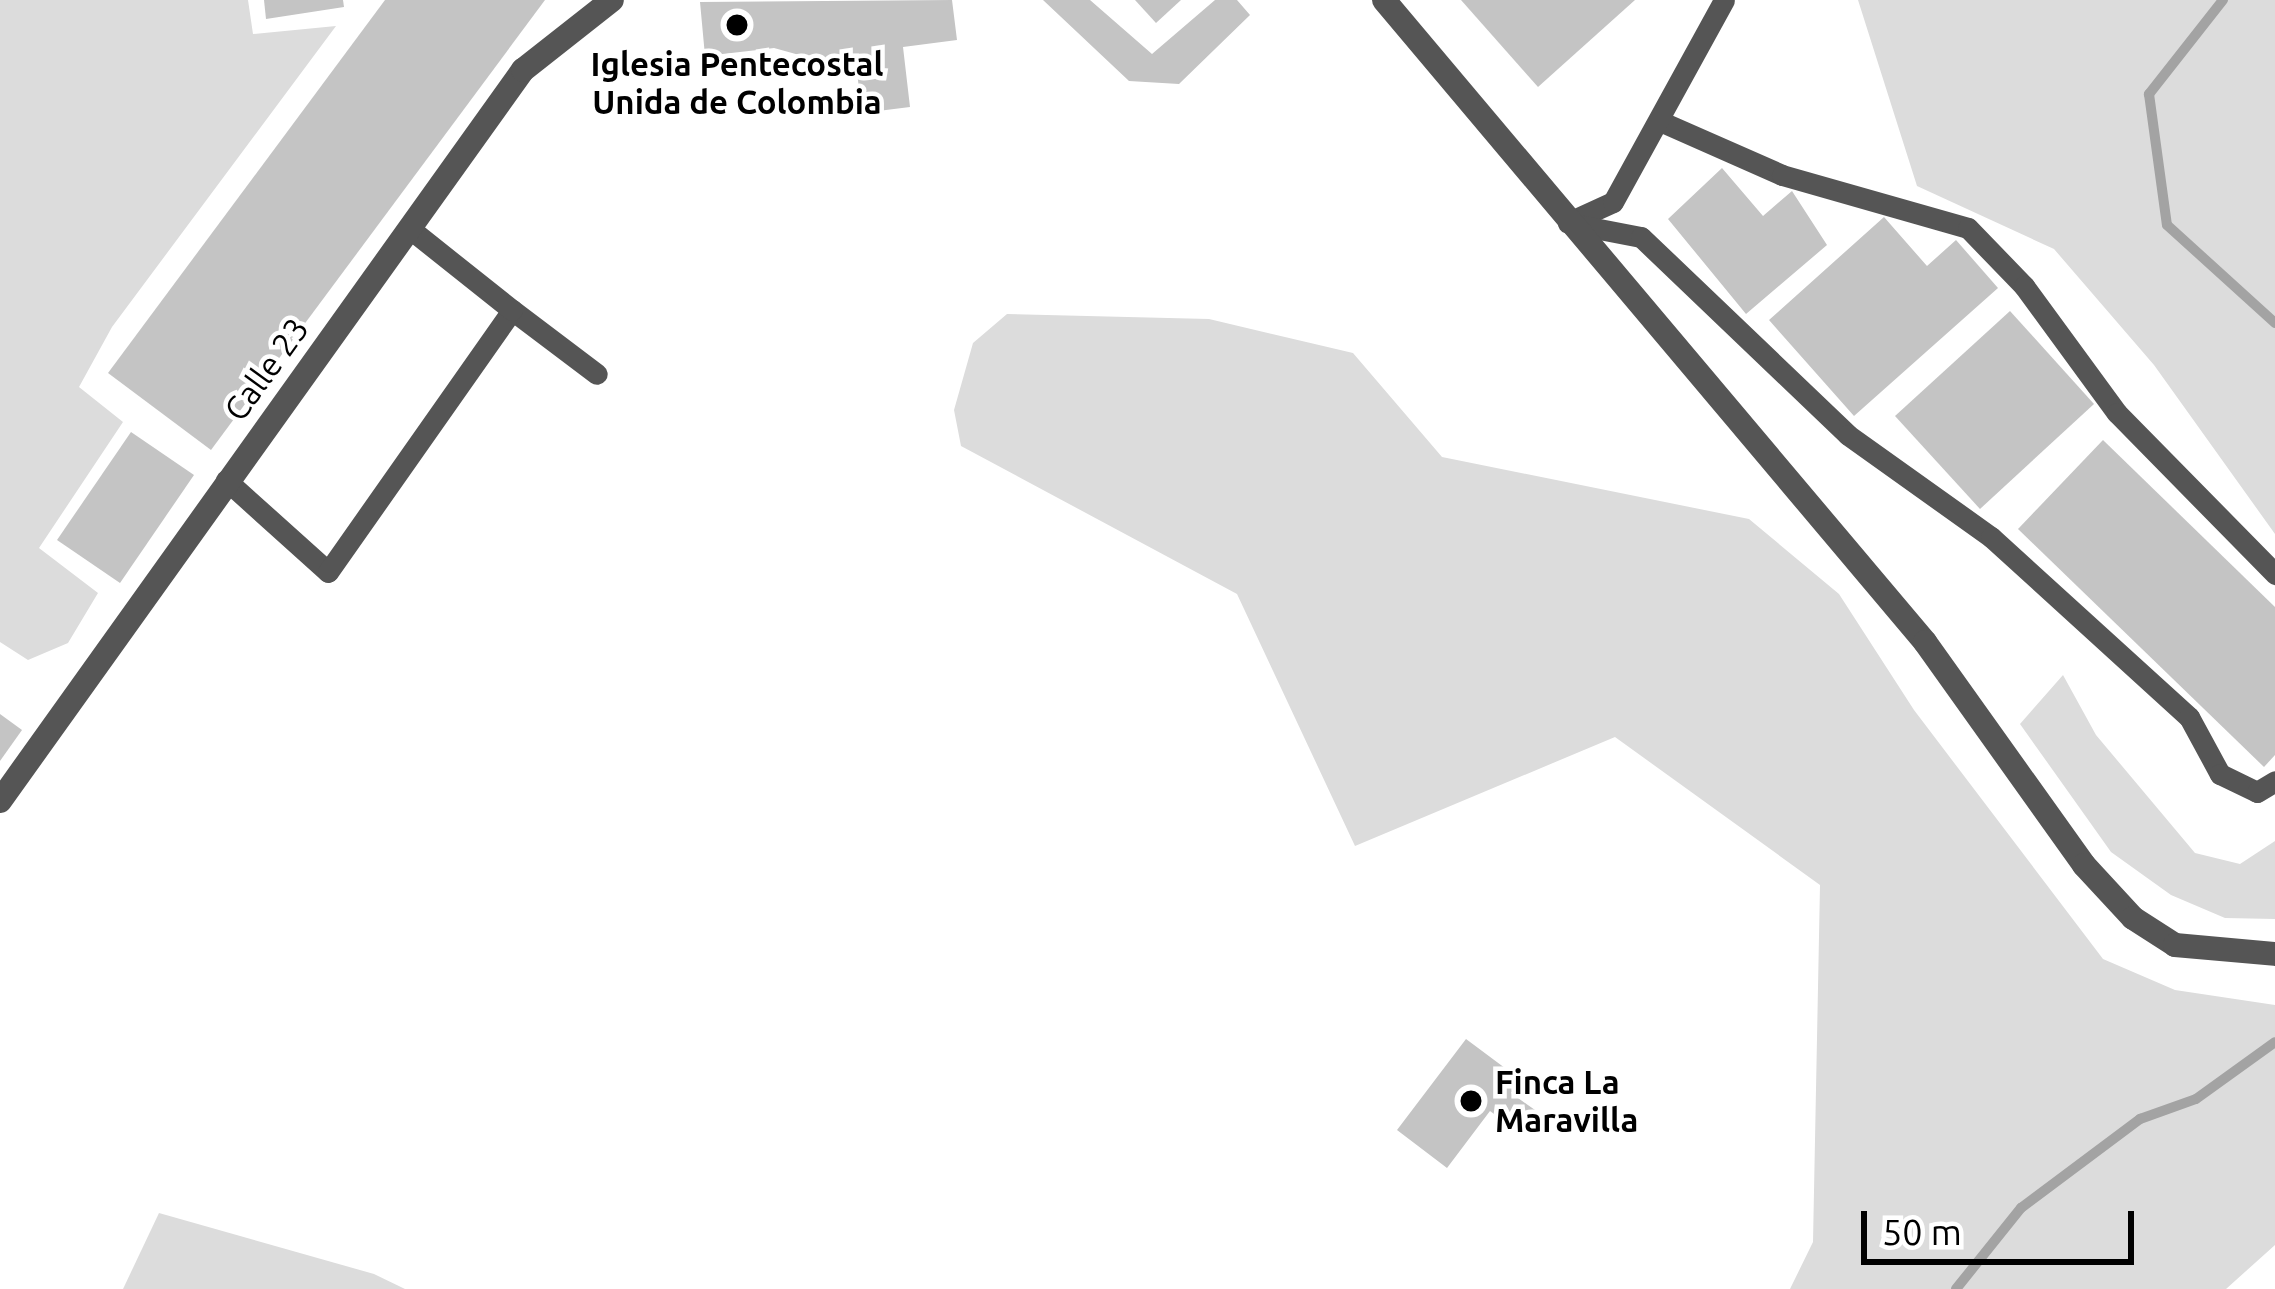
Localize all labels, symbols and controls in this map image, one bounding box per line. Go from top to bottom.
marker: Iglesia Pentecostal Unida de Colombia [724,12,750,38]
place label: Iglesia Pentecostal Unida de Colombia [591,44,883,122]
street label: Calle 23 [215,310,317,428]
place label: Finca La Maravilla [1495,1062,1638,1140]
marker: Finca La Maravilla [1458,1088,1484,1114]
scale bar [1867,1187,2140,1261]
text: 50 m [1882,1211,1962,1252]

